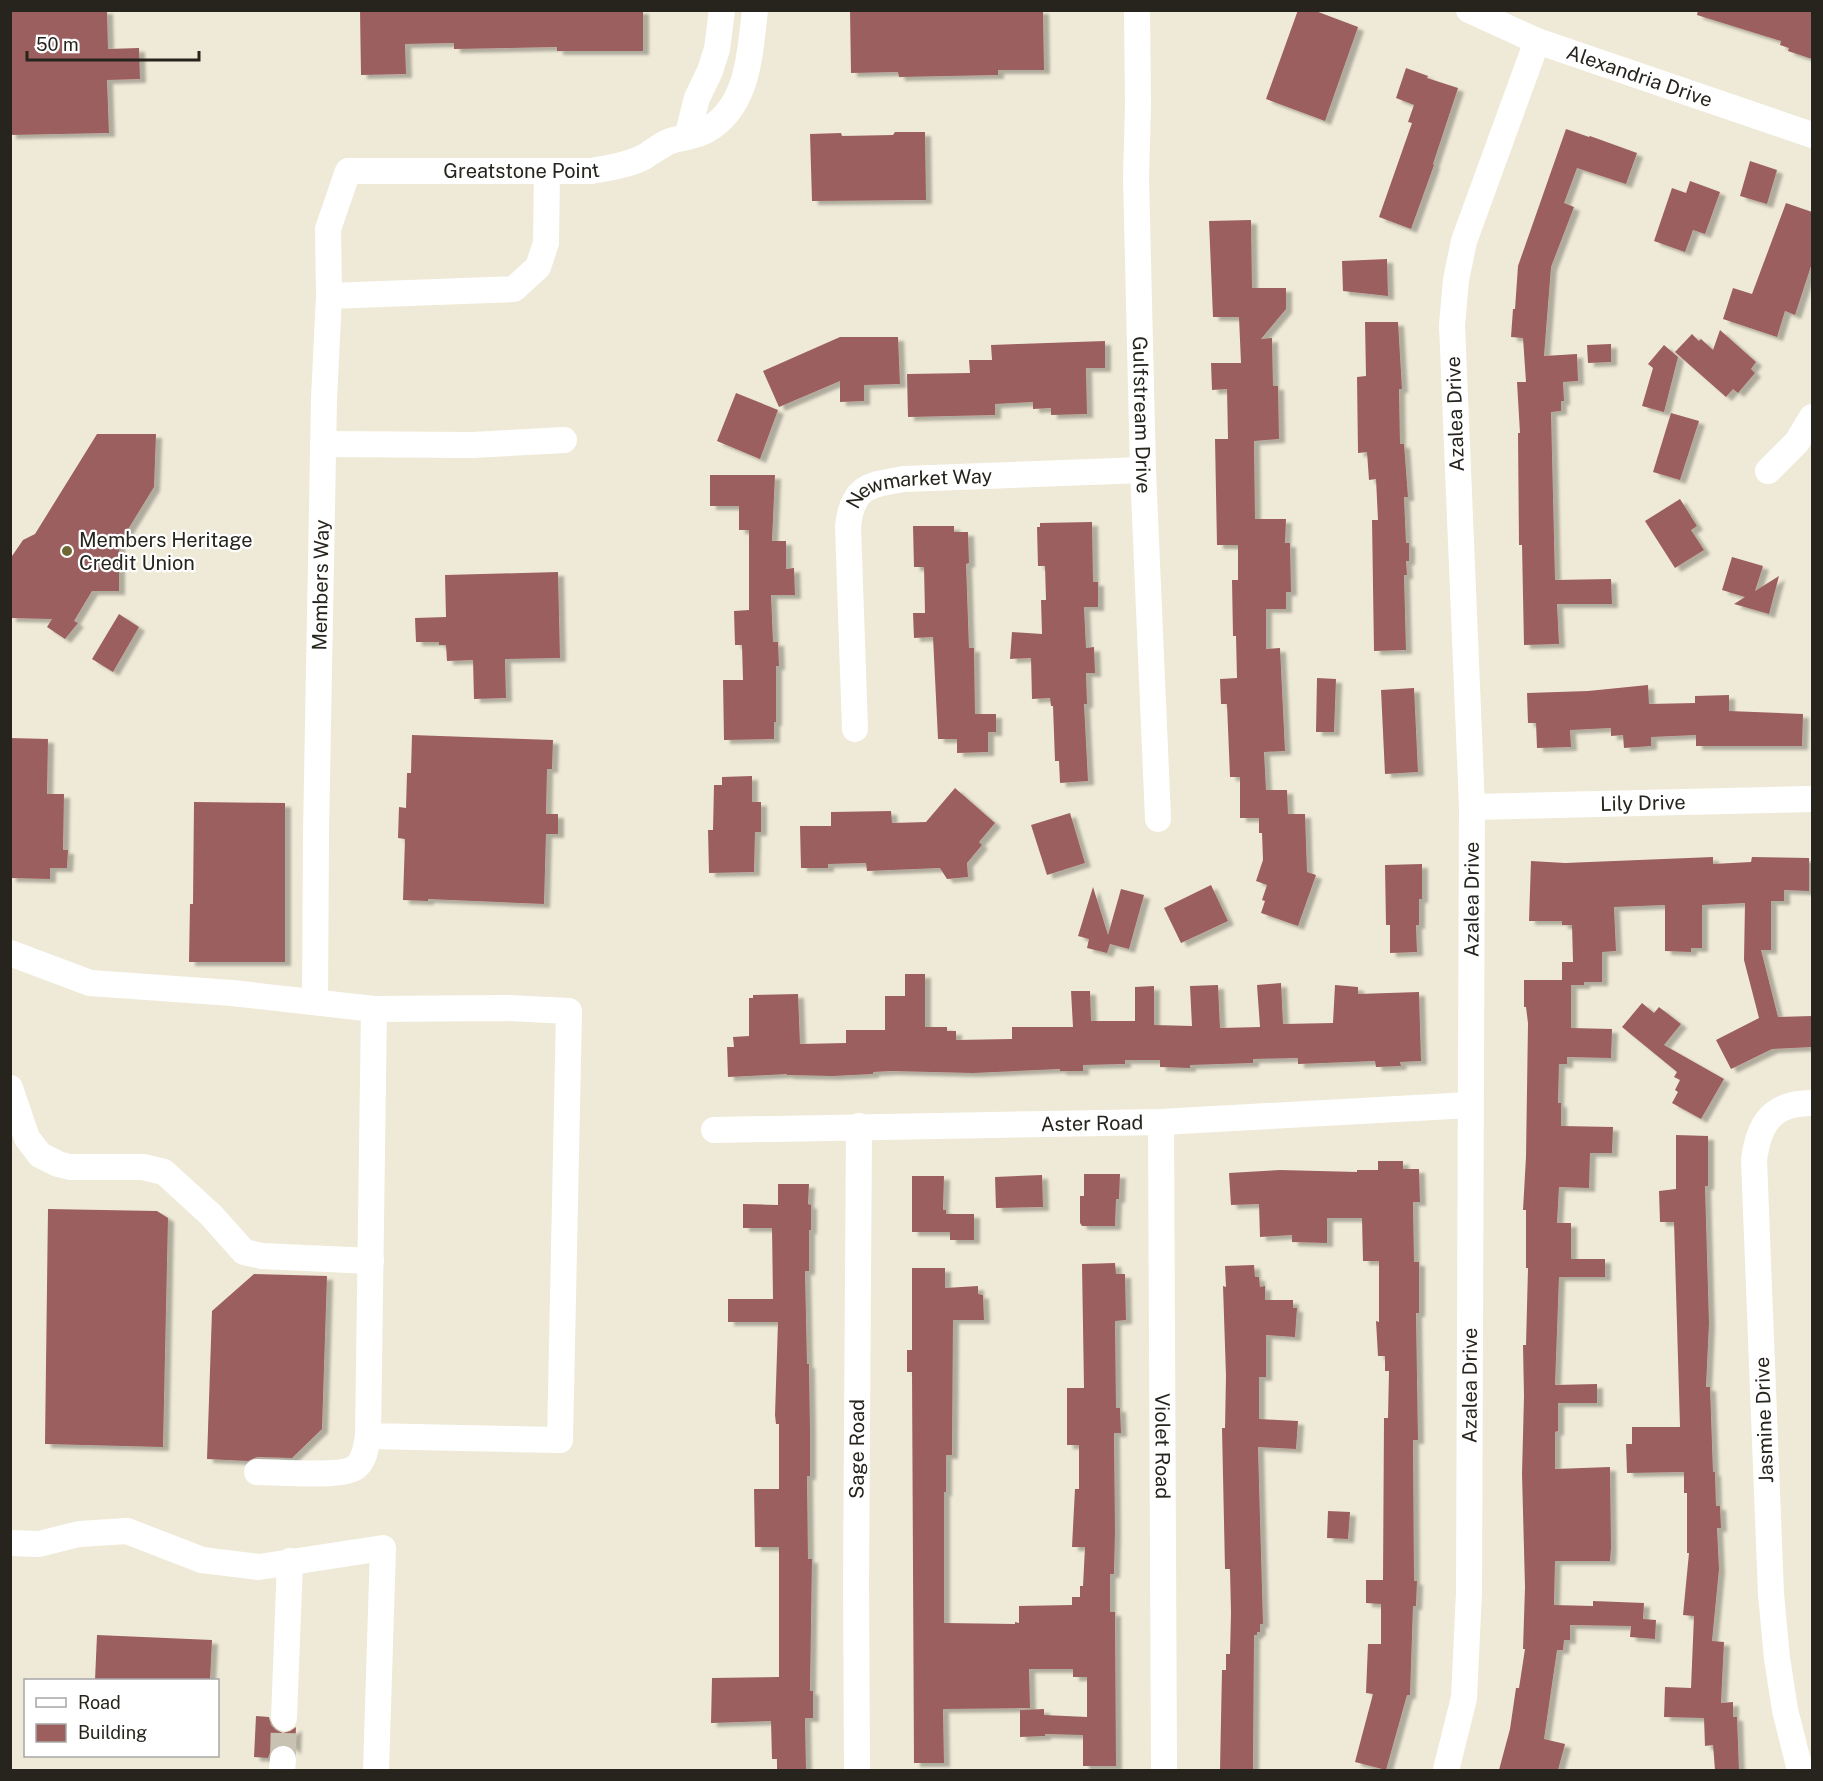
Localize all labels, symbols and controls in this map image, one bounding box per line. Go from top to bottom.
scale bar [27,24,200,62]
text: 50 m [36,34,79,55]
street label: Alexandria Drive [1563,40,1716,112]
street label: Greatstone Point [443,158,601,183]
street label: Gulfstream Drive [1128,336,1156,494]
street label: Azalea Drive [1441,356,1469,472]
street label: Newmarket Way [841,464,993,513]
street label: Members Way [307,519,334,651]
place label: Members Heritage Credit Union [79,528,253,575]
marker: Members Heritage Credit Union [60,544,74,558]
street label: Lily Drive [1600,790,1686,816]
street label: Azalea Drive [1459,841,1484,957]
street label: Aster Road [1040,1110,1144,1136]
street label: Azalea Drive [1458,1327,1482,1443]
street label: Jasmine Drive [1750,1356,1778,1484]
street label: Violet Road [1150,1393,1175,1499]
street label: Sage Road [845,1399,869,1499]
legend [24,1679,219,1757]
text: Road [78,1692,121,1713]
text: Building [78,1722,147,1743]

